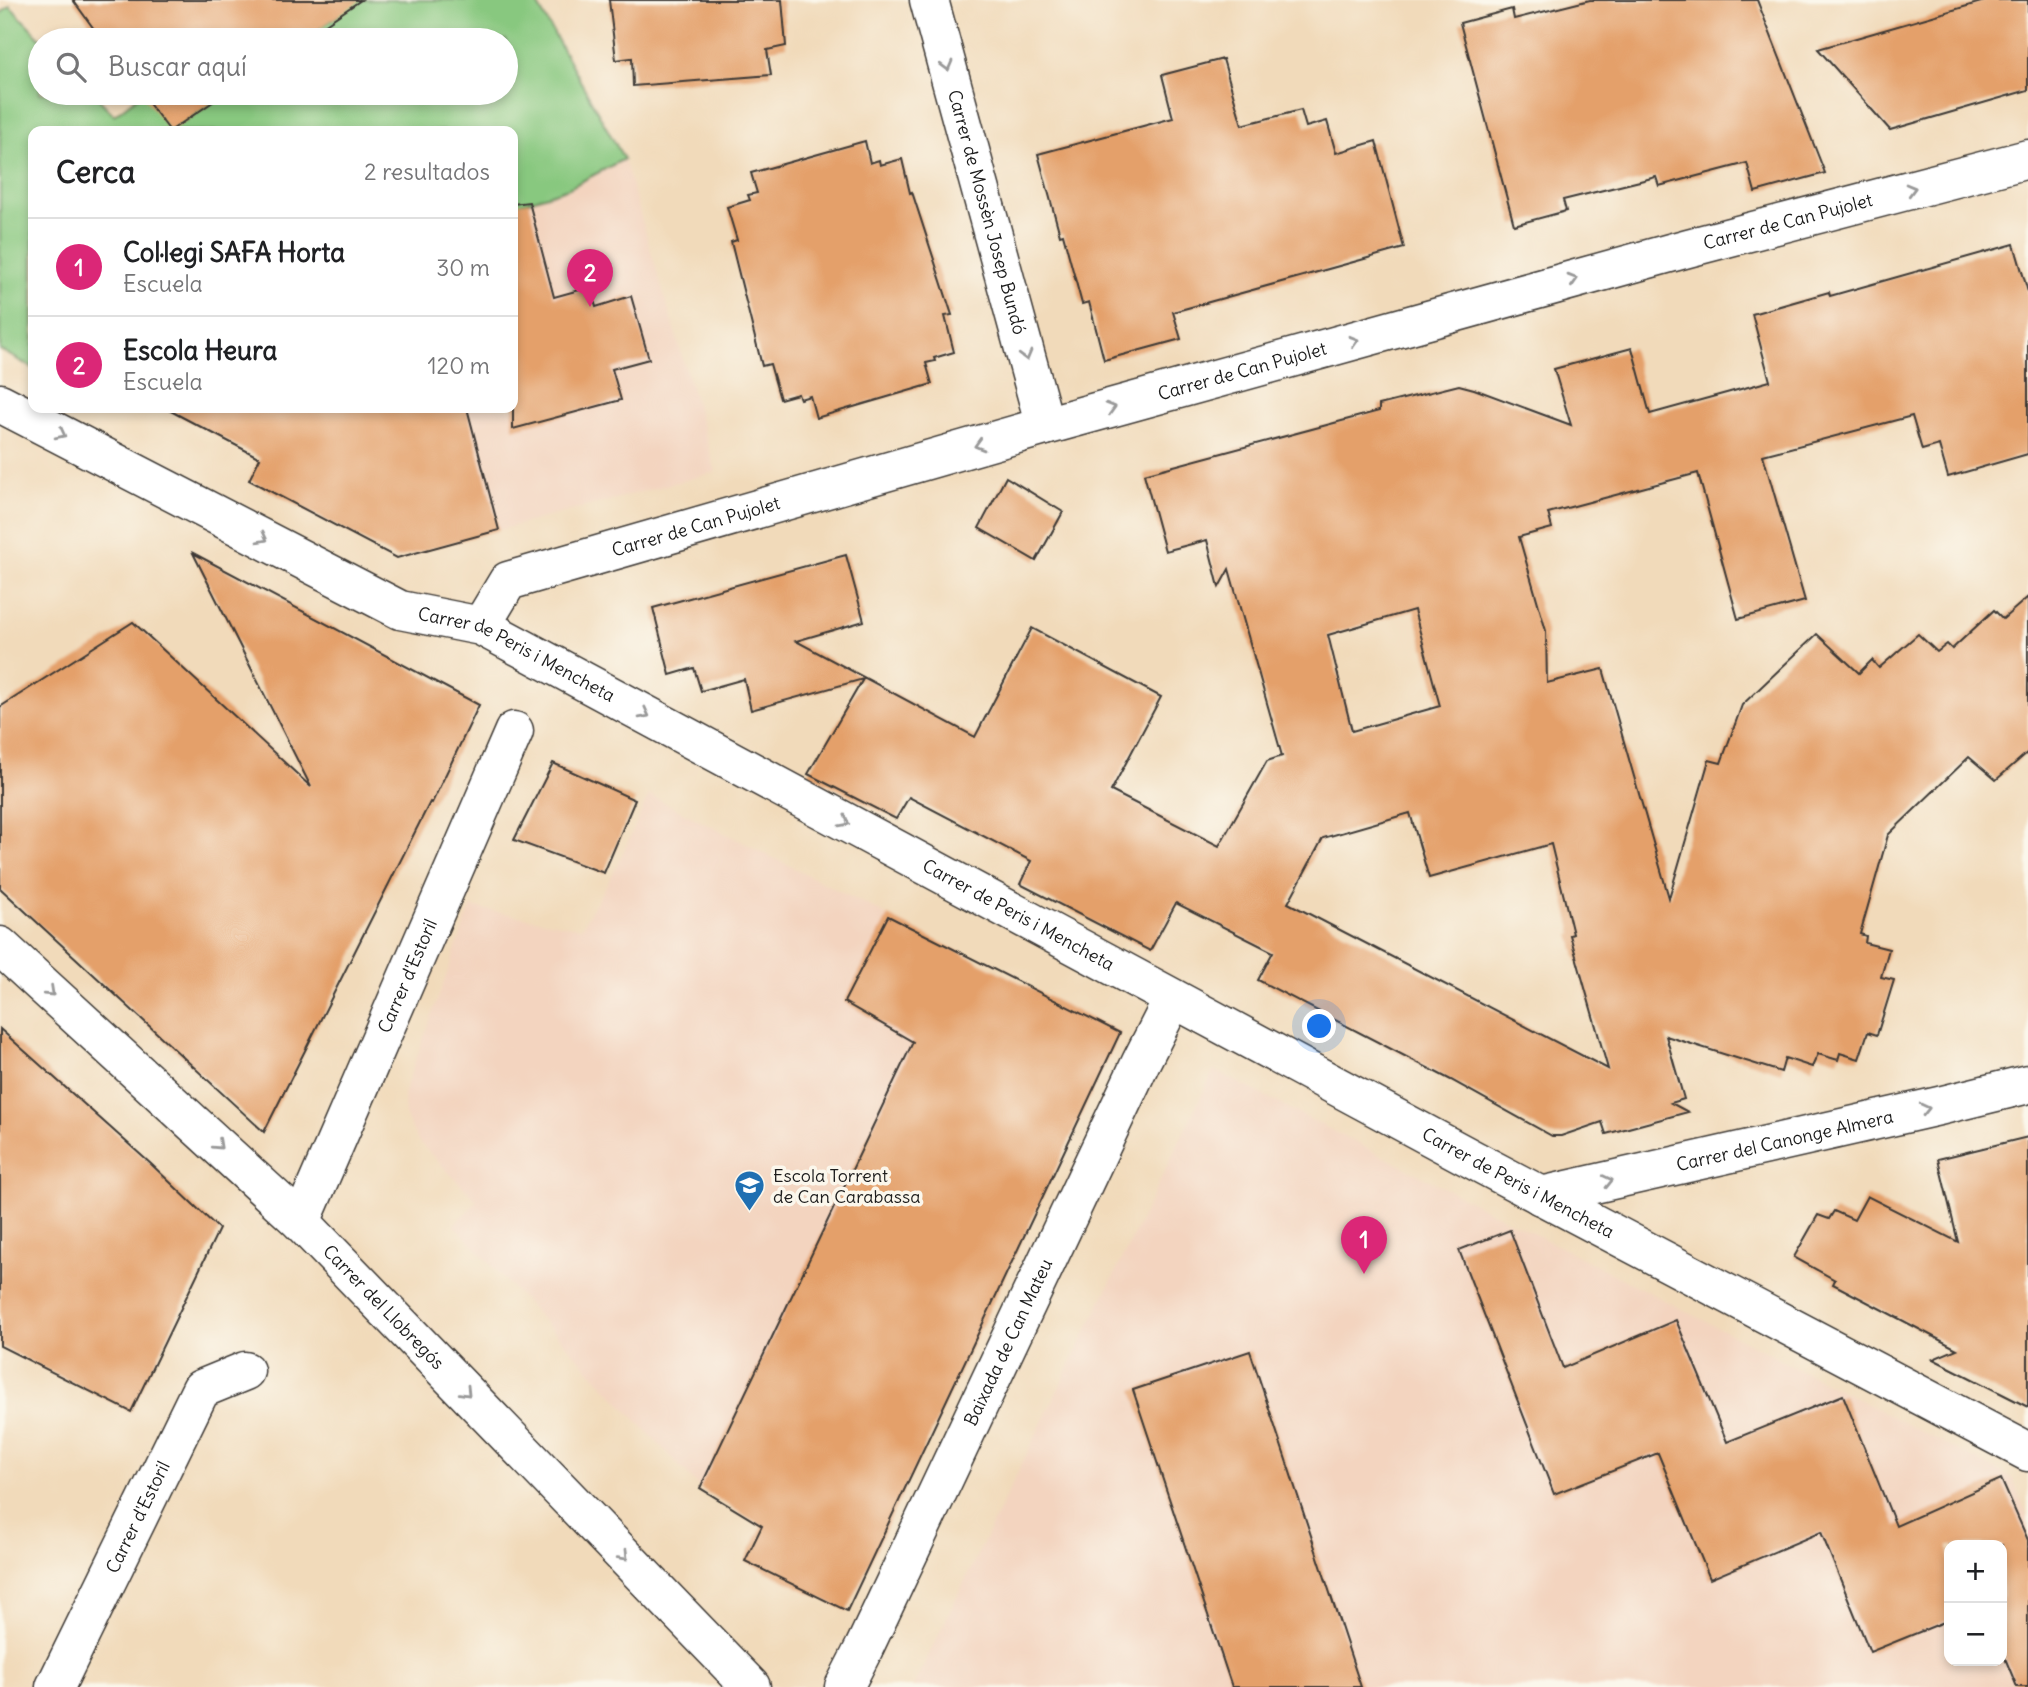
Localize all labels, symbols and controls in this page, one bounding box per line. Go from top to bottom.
search box [28,28,518,105]
icon: search [52,48,90,86]
text: Buscar aquí [108,50,247,83]
one-way arrow [939,60,953,72]
street label: Carrer de Mossèn Josep Bundó [943,87,1032,337]
text: Cerca [56,153,135,191]
text: 2 resultados [364,157,490,186]
one-way arrow [1905,183,1917,198]
street label: Carrer de Can Pujolet [1701,188,1875,254]
text: Col·legi SAFA Horta [123,236,345,269]
pin: 2 [567,249,613,307]
text: 1 [74,253,84,282]
text: 30 m [436,253,490,282]
text: Escuela [123,269,203,298]
one-way arrow [1567,274,1579,288]
text: Escola Heura [123,334,277,367]
one-way arrow [1347,334,1359,349]
street label: Carrer de Can Pujolet [1155,337,1329,405]
one-way arrow [1017,350,1032,362]
text: 2 [73,351,85,380]
text: 120 m [427,351,490,380]
text: Escuela [123,367,203,396]
one-way arrow [1105,402,1117,416]
one-way arrow [54,425,66,439]
one-way arrow [974,437,986,451]
street label: Carrer de Can Pujolet [609,491,783,561]
one-way arrow [256,530,268,544]
street label: Carrer de Peris i Mencheta [416,602,619,707]
one-way arrow [638,706,650,720]
one-way arrow [838,814,851,827]
street label: Carrer de Peris i Mencheta [919,854,1118,975]
street label: Carrer d'Estoril [372,915,442,1036]
one-way arrow [42,983,55,996]
your location [1302,1009,1336,1043]
one-way arrow [1919,1103,1931,1117]
street label: Carrer del Canonge Almera [1674,1105,1895,1176]
street label: Carrer de Peris i Mencheta [1418,1122,1618,1243]
one-way arrow [210,1137,223,1150]
place label: Escola Torrent de Can Carabassa [773,1164,920,1208]
school or university icon: Escola Torrent de Can Carabassa [733,1169,767,1213]
one-way arrow [1602,1175,1614,1189]
pin: 1 [1341,1216,1387,1274]
street label: Carrer del Llobregós [318,1240,449,1374]
street label: Baixada de Can Mateu [959,1255,1057,1429]
one-way arrow [457,1384,470,1397]
street label: Carrer d'Estoril [101,1457,175,1577]
map controls [1944,1540,2007,1666]
button: + [1944,1540,2007,1603]
one-way arrow [616,1548,629,1561]
button: − [1944,1603,2007,1666]

